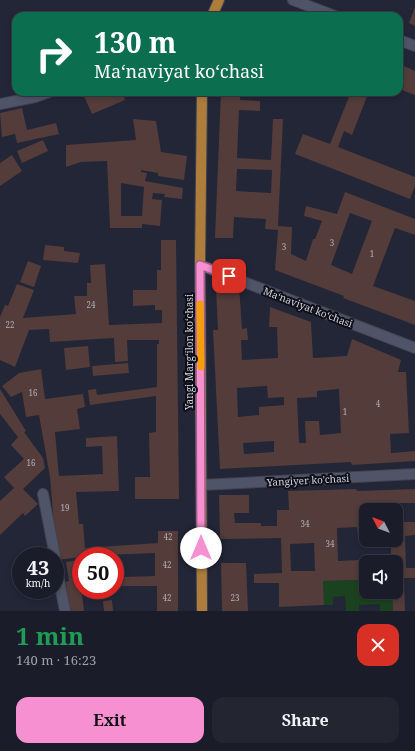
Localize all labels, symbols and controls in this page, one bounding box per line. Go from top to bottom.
text: 130 m [94,23,176,61]
icon: right [28,28,80,80]
text: Maʻnaviyat koʻchasi [94,59,264,83]
house number: 3 [330,237,335,248]
house number: 3 [282,241,287,252]
house number: 1 [370,248,374,259]
pin [212,259,246,293]
icon: arrive [218,265,240,287]
street label: Maʻnaviyat koʻchasi [261,284,355,331]
street label: Yangi Margʻilon koʻchasi [182,293,196,411]
house number: 24 [87,299,96,310]
house number: 22 [6,319,14,330]
house number: 16 [29,387,38,398]
house number: 4 [376,398,381,409]
house number: 1 [343,406,347,417]
house number: 16 [27,457,36,468]
street label: Yangiyer ko'chasi [265,471,350,489]
house number: 19 [61,502,69,513]
north arrow [359,503,403,547]
map controls [359,503,403,599]
house number: 34 [301,518,310,529]
position arrow [180,527,222,569]
house number: 42 [164,531,172,542]
house number: 34 [326,538,335,549]
speed limit sign: 50 [72,547,124,599]
text: 43 [27,554,49,581]
button: sound [359,555,403,599]
house number: 42 [163,559,171,570]
text: km/h [26,576,50,590]
house number: 42 [163,592,171,603]
house number: 23 [231,592,240,603]
text: 1 min [16,619,84,652]
button: close [357,624,399,666]
text: 140 m · 16:23 [16,651,96,669]
button: Exit [16,697,204,743]
button: Share [212,697,399,743]

